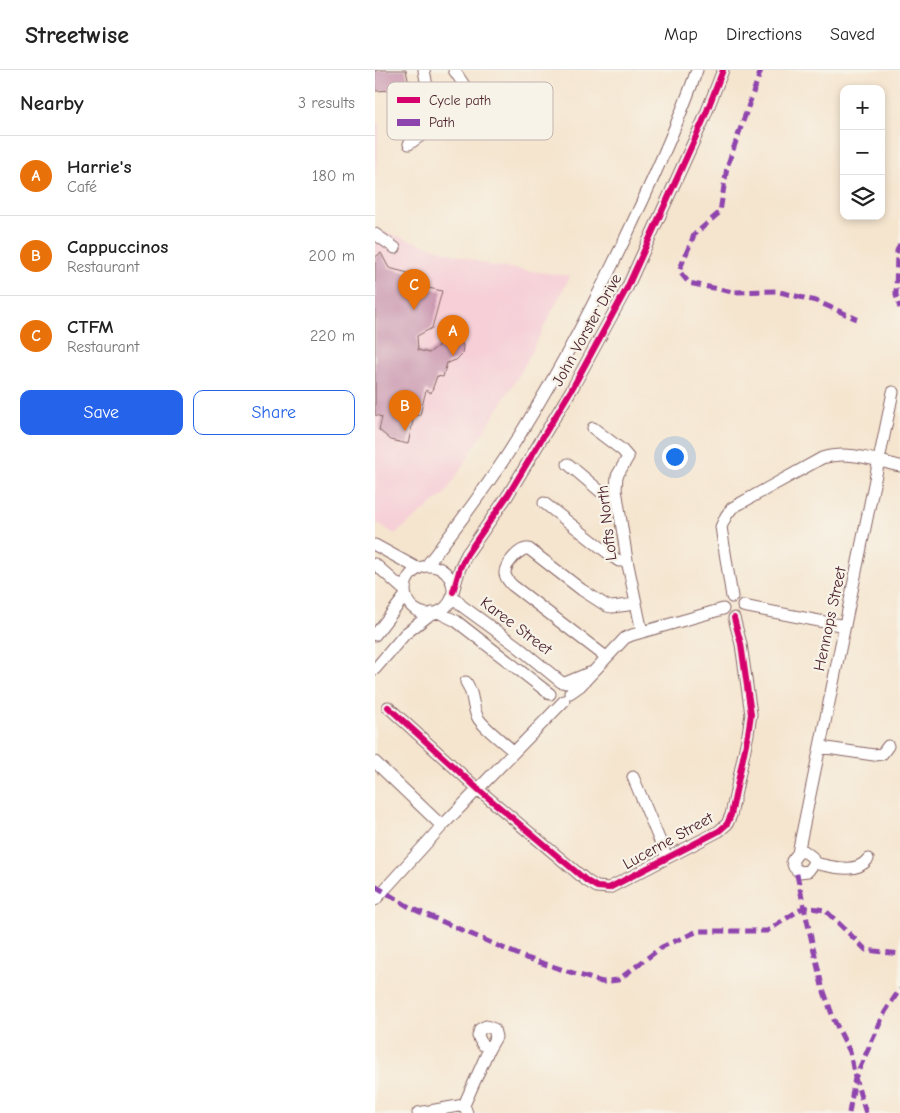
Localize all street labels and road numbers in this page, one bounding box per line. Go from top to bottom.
street label: John Vorster Drive [549,271,625,389]
street label: Lofts North [593,484,621,562]
street label: Hennops Street [810,565,850,673]
street label: Karee Street [477,593,556,659]
street label: Lucerne Street [620,809,717,873]

